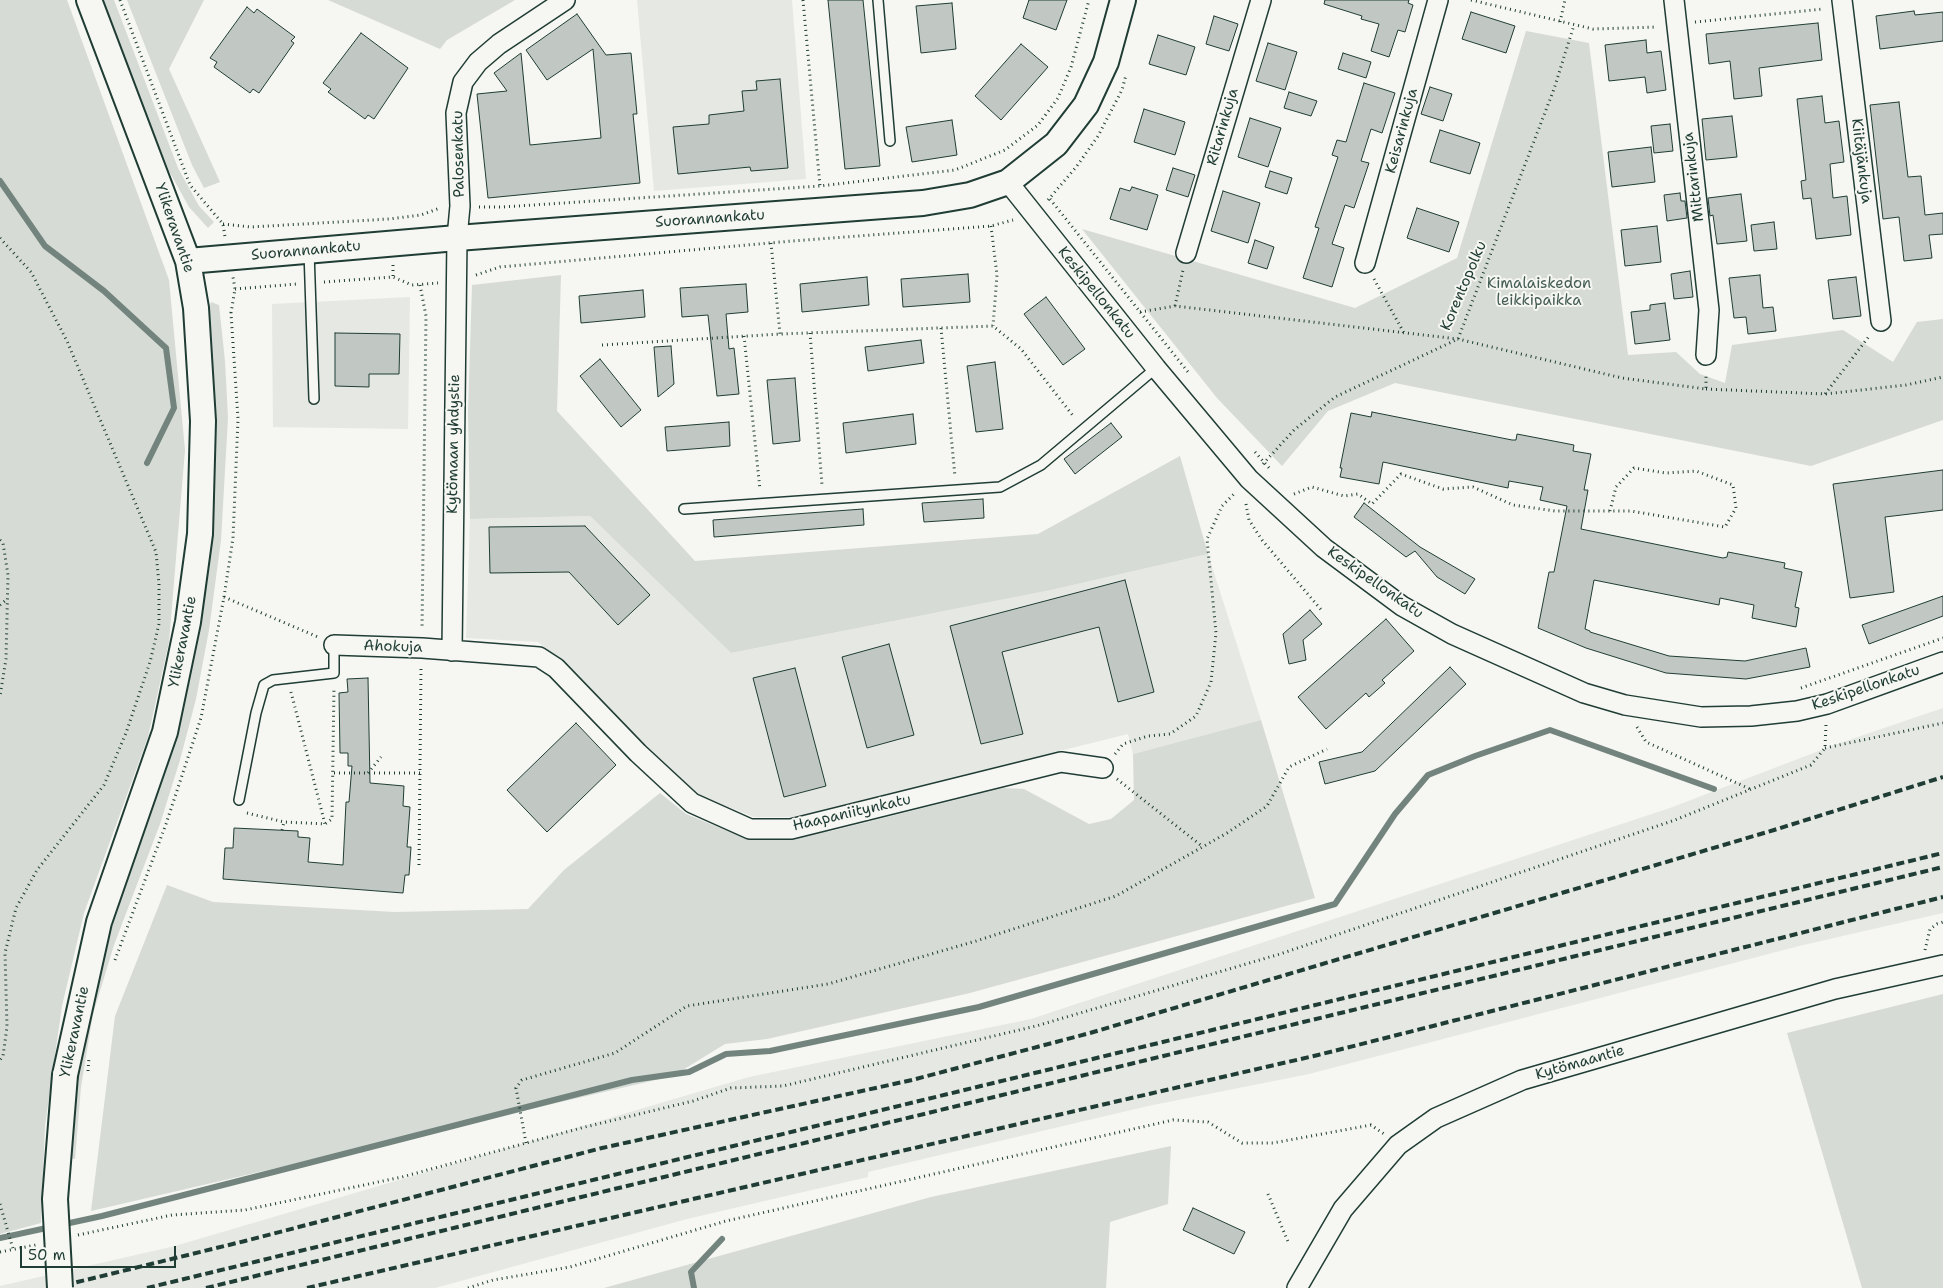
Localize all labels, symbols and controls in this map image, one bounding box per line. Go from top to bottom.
street label: Ritarinkuja [1203,86,1243,168]
street label: Keisarinkuja [1382,86,1422,176]
street label: Palosenkatu [449,110,469,198]
street label: Kiitäjänkuja [1847,117,1875,205]
street label: Mittarinkuja [1680,131,1708,223]
street label: Ylikeravantie [150,181,198,275]
street label: Suorannankatu [655,206,765,232]
street label: Suorannankatu [250,237,362,265]
street label: Korentopolku [1437,238,1491,334]
street label: Keskipellonkatu [1053,243,1139,343]
park label: Kimalaiskedon leikkipaikka [1487,275,1591,310]
street label: Kytömaan yhdystie [444,374,464,514]
street label: Keskipellonkatu [1324,543,1426,623]
street label: Ylikeravantie [165,594,201,690]
street label: Ahokuja [363,637,423,657]
street label: Keskipellonkatu [1810,661,1922,715]
street label: Haapaniitynkatu [791,791,913,835]
street label: Ylikeravantie [56,984,94,1080]
street label: Kytömaantie [1533,1042,1627,1084]
scale bar [22,1236,179,1268]
text: 50 m [28,1245,66,1265]

